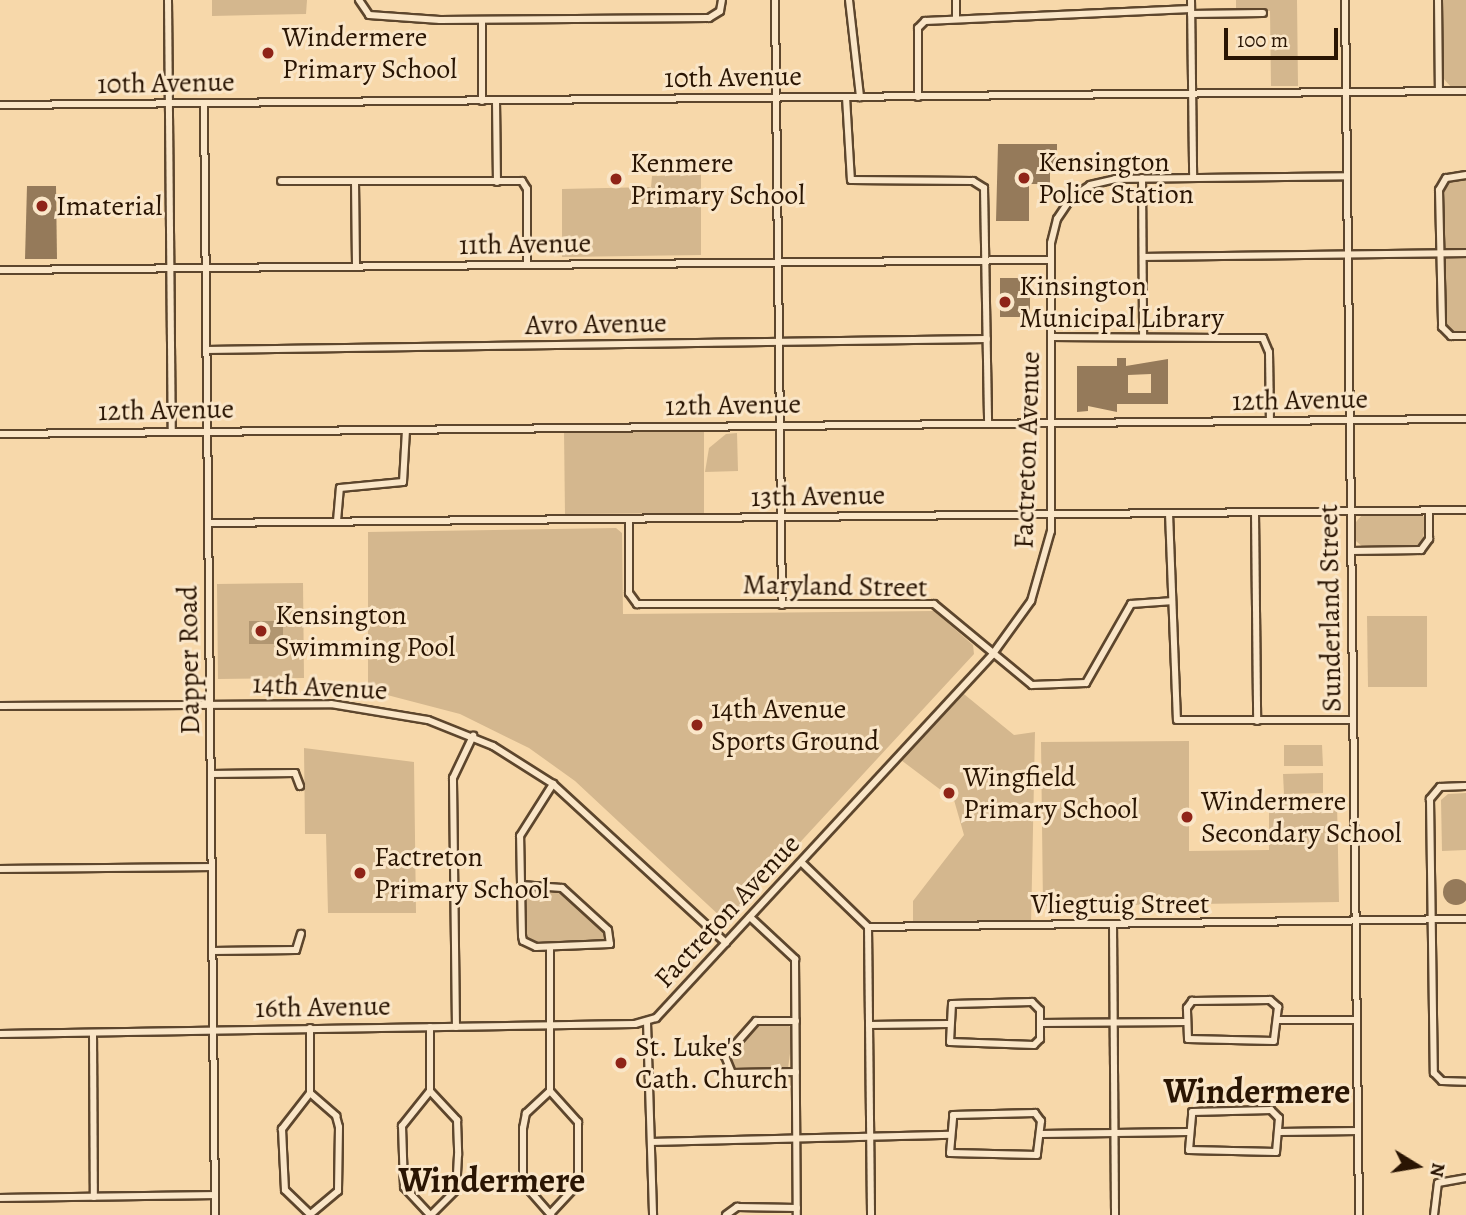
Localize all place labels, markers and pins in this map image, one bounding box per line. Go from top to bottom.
place label: Windermere Primary School [282,20,457,86]
marker: Windermere Primary School [260,45,276,61]
place label: Kensington Police Station [1038,145,1194,211]
place label: Kenmere Primary School [630,146,805,212]
marker: Kensington Police Station [1016,170,1032,186]
marker: Kenmere Primary School [608,171,624,187]
place label: Imaterial [56,189,162,223]
marker: Imaterial [34,198,50,214]
place label: Kinsington Municipal Library [1019,269,1224,335]
marker: Kinsington Municipal Library [997,294,1013,310]
place label: Kensington Swimming Pool [275,598,455,664]
marker: Kensington Swimming Pool [253,623,269,639]
place label: 14th Avenue Sports Ground [711,692,879,758]
marker: 14th Avenue Sports Ground [689,717,705,733]
place label: Wingfield Primary School [963,760,1138,826]
place label: Windermere Secondary School [1201,784,1402,850]
marker: Wingfield Primary School [941,785,957,801]
marker: Windermere Secondary School [1179,809,1195,825]
place label: Factreton Primary School [374,840,549,906]
marker: Factreton Primary School [352,865,368,881]
place label: St. Luke's Cath. Church [635,1030,789,1096]
marker: St. Luke's Cath. Church [613,1055,629,1071]

